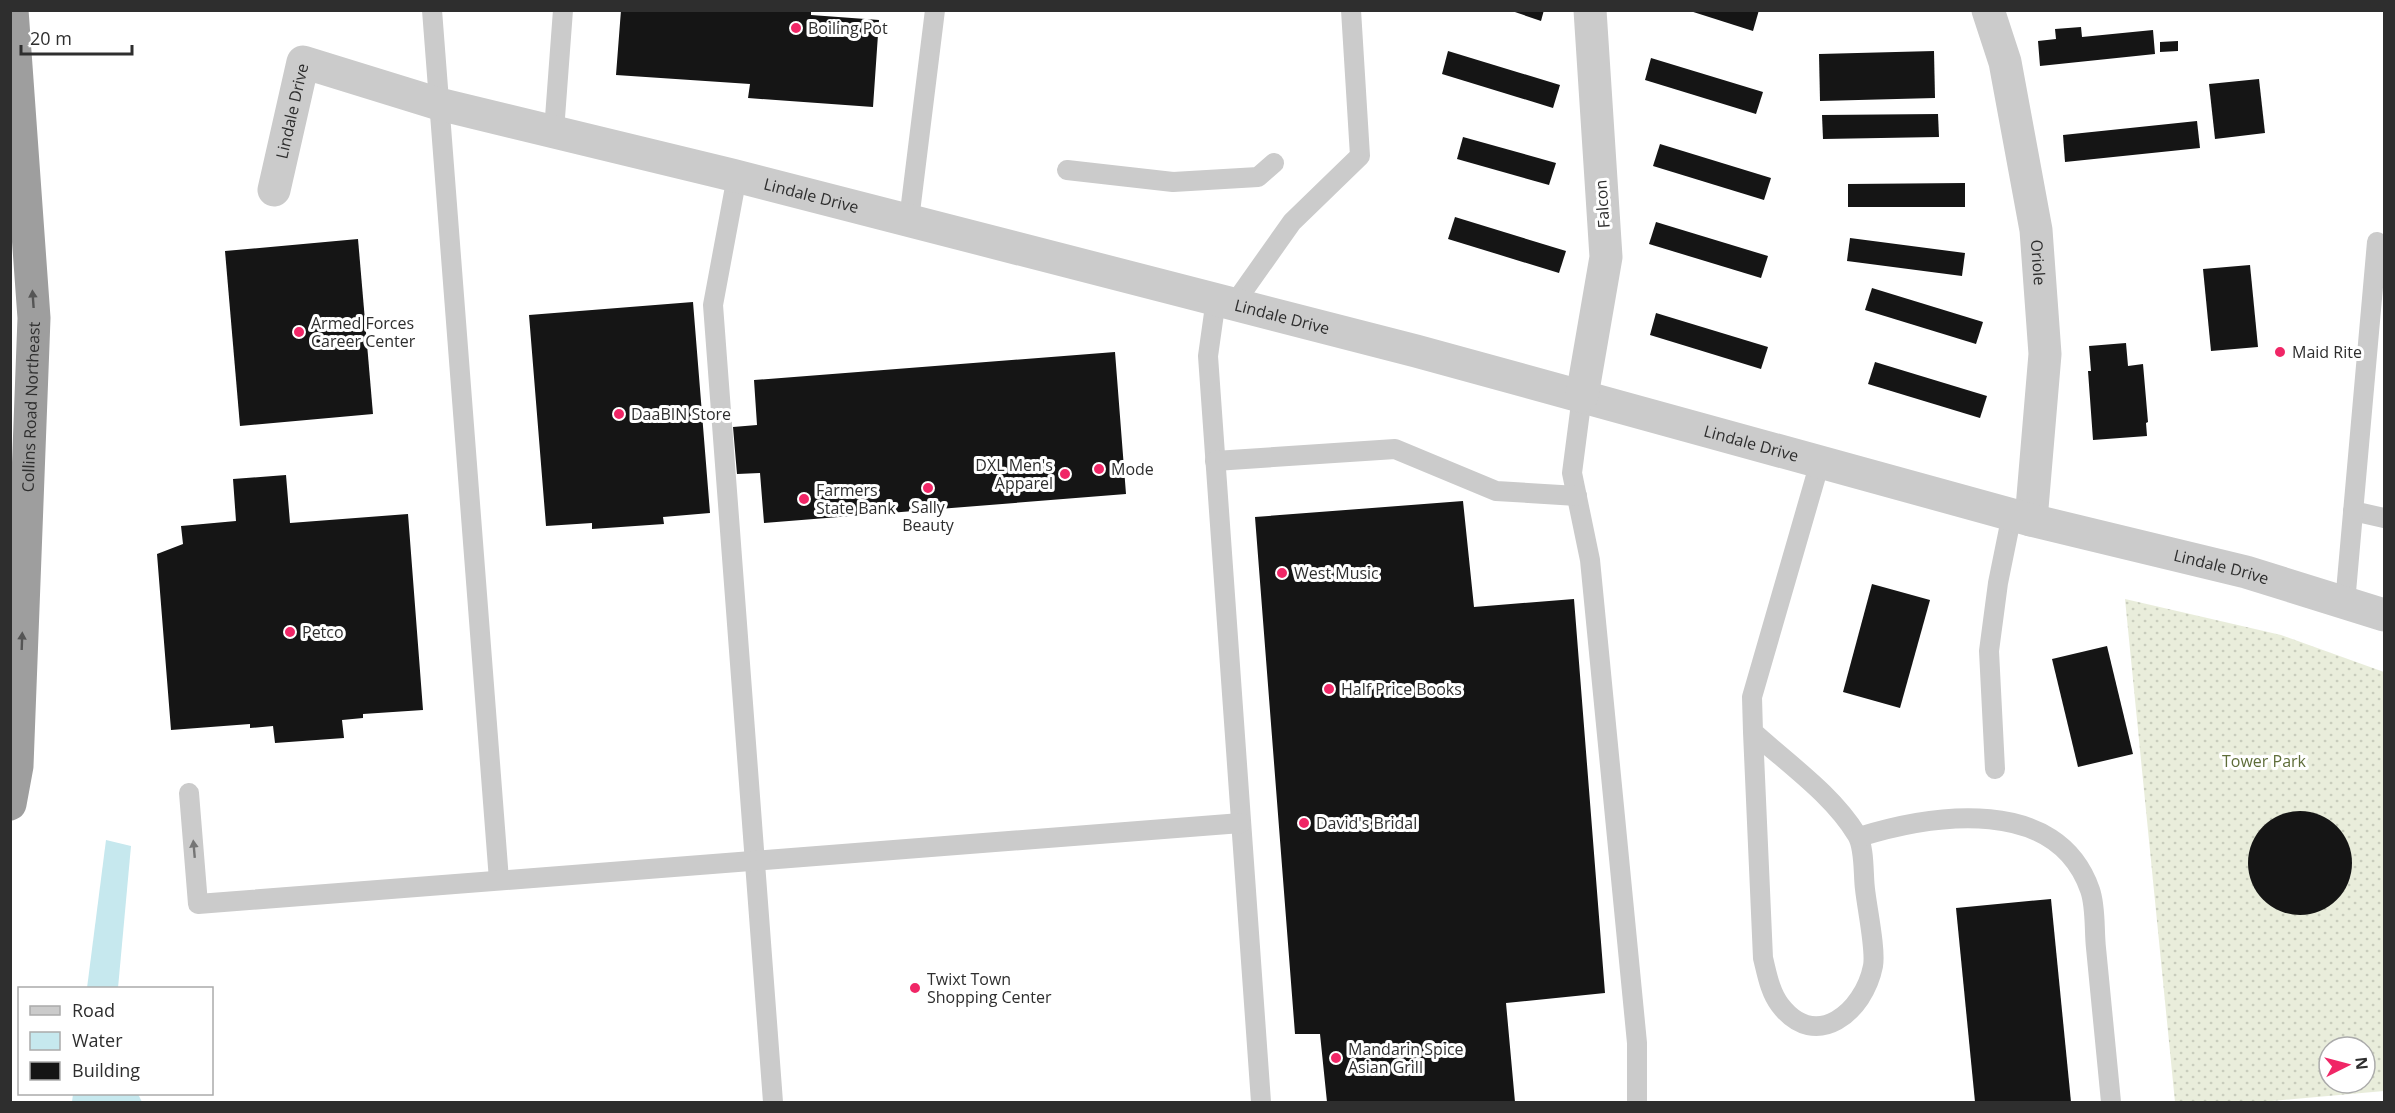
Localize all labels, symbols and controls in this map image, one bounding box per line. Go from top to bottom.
place label: Boiling Pot [808,17,888,39]
scale bar [21,18,132,56]
marker: Boiling Pot [789,21,803,35]
text: 20 m [30,26,72,50]
street label: Lindale Drive [270,61,313,161]
street label: Lindale Drive [762,173,861,218]
street label: Falcon [1589,179,1615,229]
street label: Oriole [2026,239,2051,286]
one-way arrow [28,290,38,309]
street label: Lindale Drive [1232,294,1332,339]
place label: Armed Forces Career Center [311,312,416,352]
street label: Collins Road Northeast [16,321,45,493]
marker: Armed Forces Career Center [292,325,306,339]
place label: Maid Rite [2292,341,2362,363]
marker: Maid Rite [2273,345,2287,359]
place label: DaaBIN Store [631,403,731,425]
marker: DaaBIN Store [612,407,626,421]
street label: Lindale Drive [1701,420,1801,467]
place label: DXL Men's Apparel [975,454,1053,494]
place label: Mode [1111,458,1154,480]
marker: Mode [1092,462,1106,476]
marker: DXL Men's Apparel [1058,467,1072,481]
place label: Farmers State Bank [816,479,896,519]
marker: Sally Beauty [921,481,935,495]
marker: Farmers State Bank [797,492,811,506]
place label: Sally Beauty [902,496,955,536]
street label: Lindale Drive [2172,544,2272,589]
place label: West Music [1294,562,1379,584]
marker: West Music [1275,566,1289,580]
place label: Petco [302,621,344,643]
marker: Petco [283,625,297,639]
one-way arrow [18,632,27,651]
place label: Half Price Books [1341,678,1462,700]
marker: Half Price Books [1322,682,1336,696]
park label: Tower Park [2222,750,2307,772]
place label: David's Bridal [1316,812,1417,834]
marker: David's Bridal [1297,816,1311,830]
one-way arrow [189,839,199,858]
place label: Twixt Town Shopping Center [927,968,1052,1008]
marker: Twixt Town Shopping Center [908,981,922,995]
legend [18,987,213,1095]
text: Road [72,998,115,1022]
text: Water [72,1028,123,1052]
north arrow [2317,1035,2377,1095]
place label: Mandarin Spice Asian Grill [1348,1038,1464,1078]
marker: Mandarin Spice Asian Grill [1329,1051,1343,1065]
text: N [2350,1056,2374,1071]
text: Building [72,1058,140,1082]

